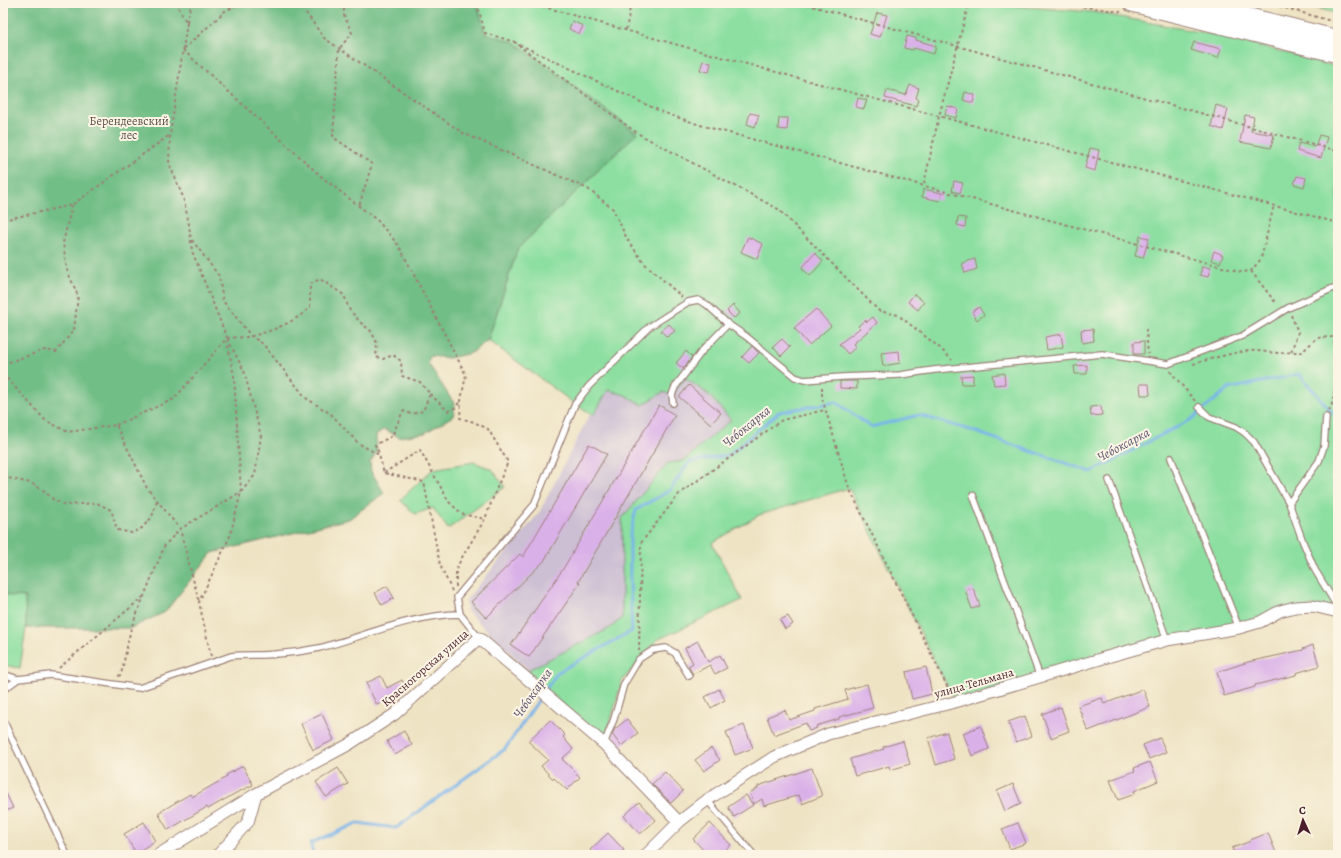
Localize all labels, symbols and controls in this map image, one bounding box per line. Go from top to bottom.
park label: Берендеевский лес [89,113,169,143]
water label: Чебоксарка [719,402,774,451]
water label: Чебоксарка [1094,424,1152,465]
street label: Красногорская улица [378,625,472,710]
street label: улица Тельмана [932,664,1016,702]
water label: Чебоксарка [509,665,556,721]
north arrow [1283,800,1323,840]
text: С [1298,803,1306,818]

